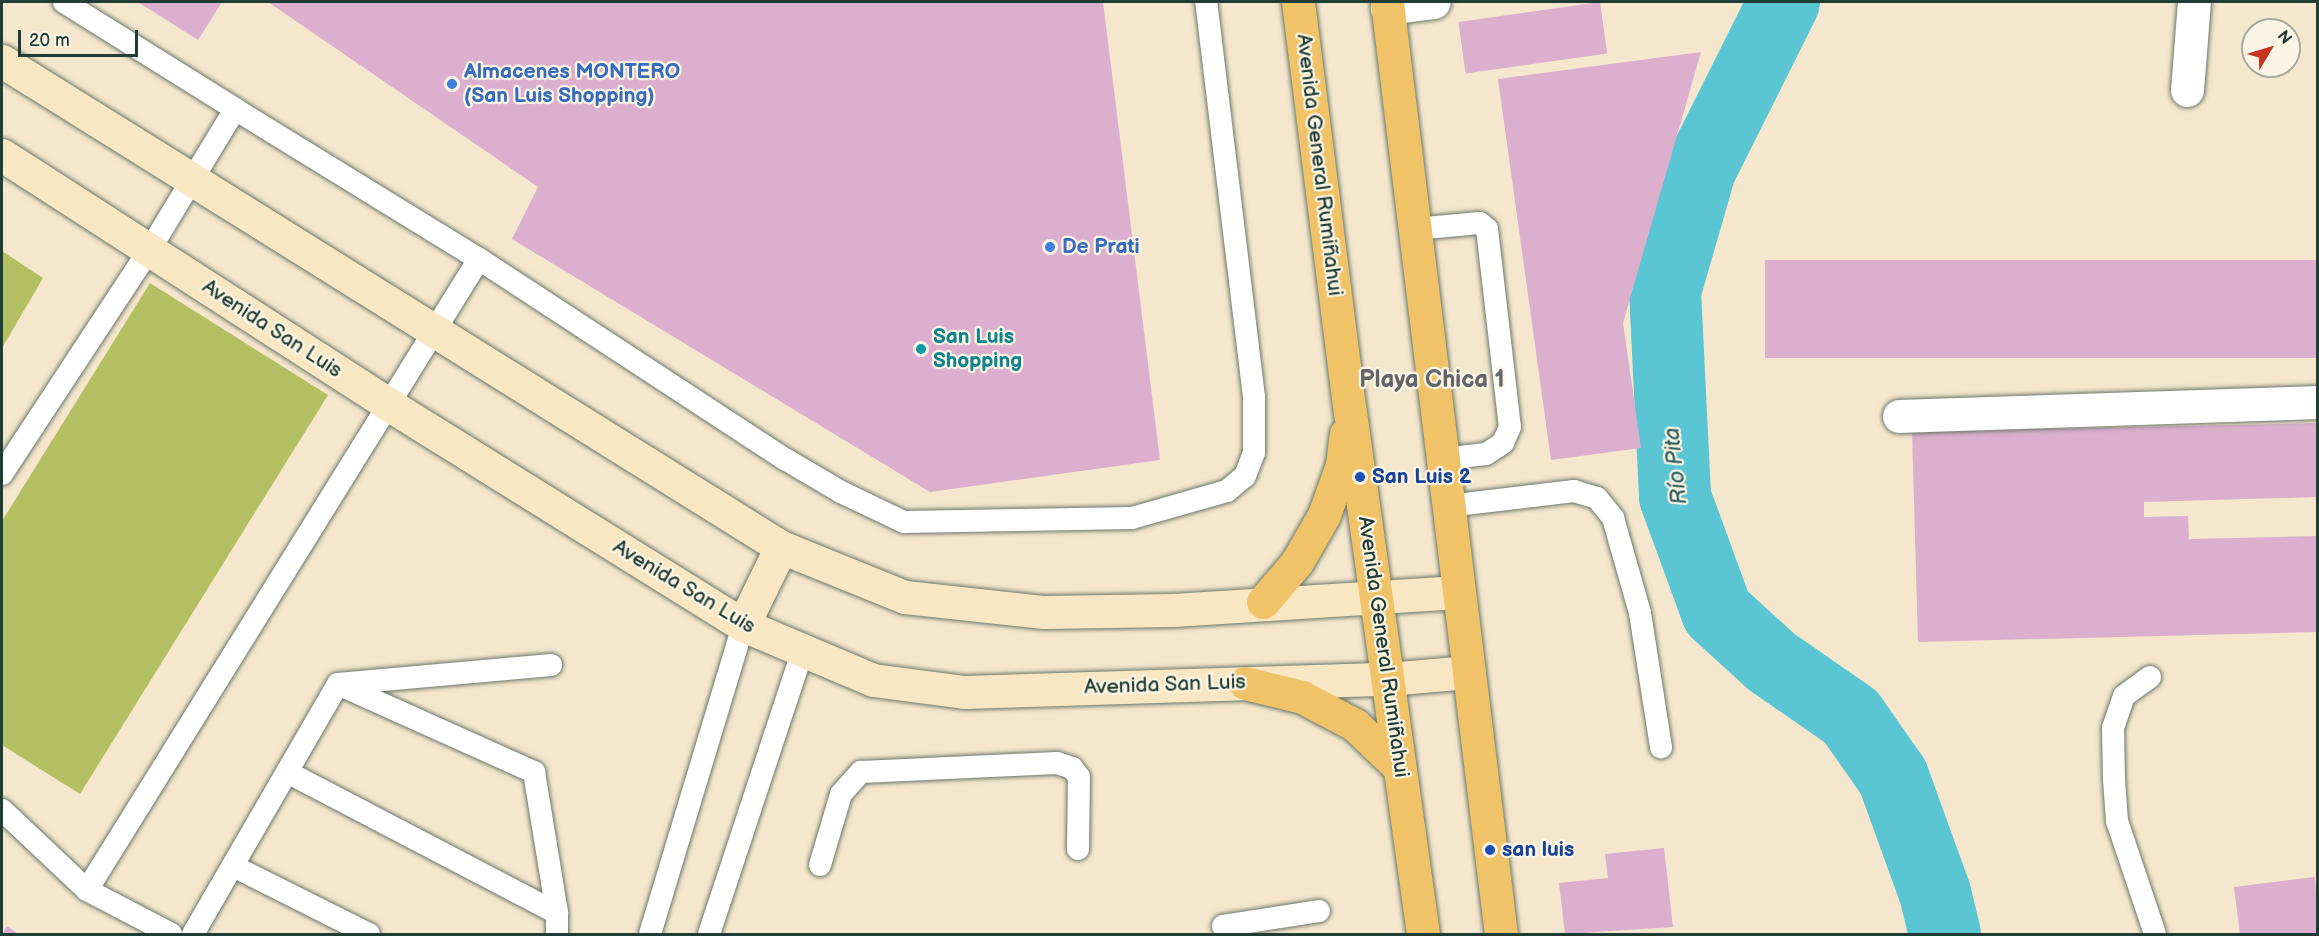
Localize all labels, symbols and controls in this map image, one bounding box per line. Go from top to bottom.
scale bar [21,18,141,56]
north arrow [2241,18,2301,78]
text: N [2273,27,2295,48]
text: 20 m [29,30,70,51]
street label: Avenida General Rumiñahui [1290,33,1348,297]
place label: Almacenes MONTERO (San Luis Shopping) [464,59,680,109]
marker: Almacenes MONTERO (San Luis Shopping) [445,77,459,91]
place label: De Prati [1062,234,1140,260]
marker: De Prati [1043,240,1057,254]
street label: Avenida San Luis [197,274,347,384]
place label: San Luis Shopping [933,324,1022,374]
marker: San Luis Shopping [914,342,928,356]
district label: Playa Chica 1 [1359,366,1505,394]
water label: Río Pita [1659,426,1693,506]
place label: San Luis 2 [1372,464,1471,490]
marker: San Luis 2 [1353,470,1367,484]
street label: Avenida General Rumiñahui [1352,515,1414,779]
street label: Avenida San Luis [608,534,760,640]
street label: Avenida San Luis [1084,670,1246,700]
place label: san luis [1502,837,1574,863]
marker: san luis [1483,843,1497,857]

